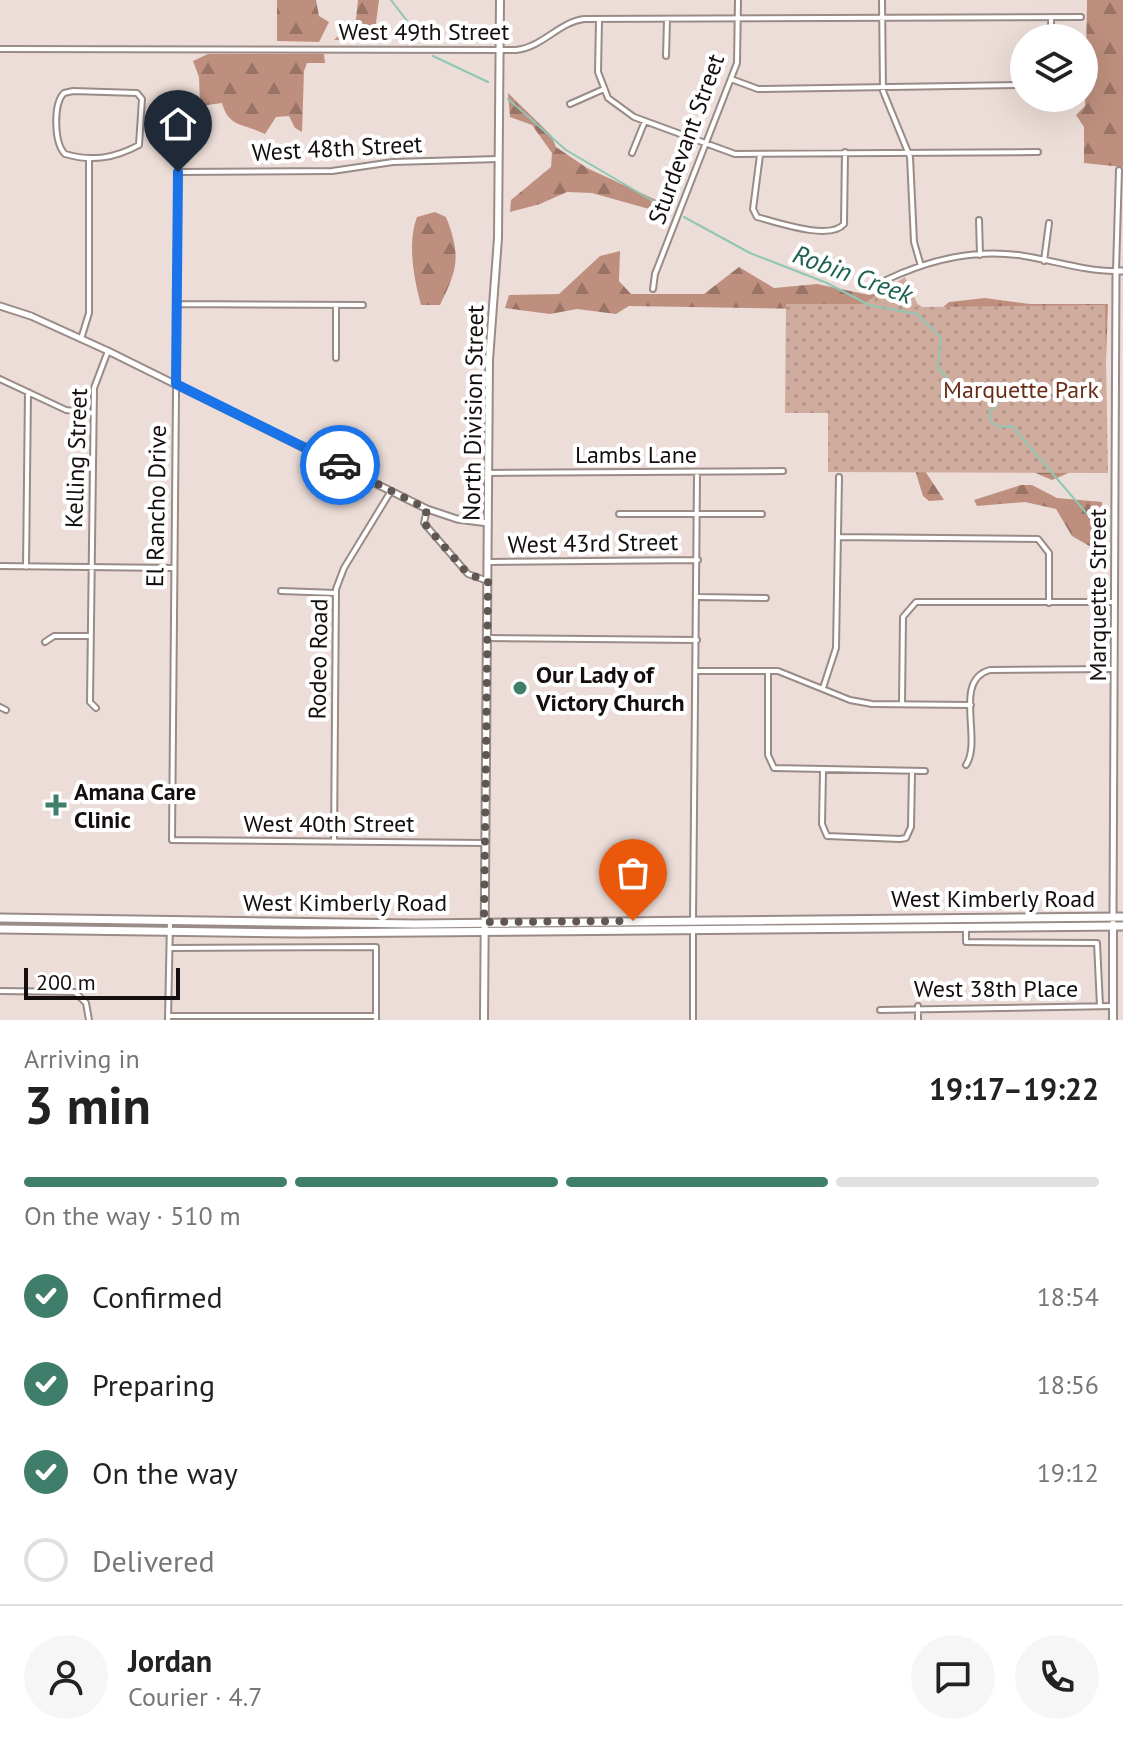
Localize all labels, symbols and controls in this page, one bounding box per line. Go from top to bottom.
street label: West 49th Street [339,16,509,47]
map controls [1010,24,1098,112]
button: layers [1010,24,1098,112]
street label: Sturdevant Street [641,50,731,228]
pin [144,90,212,172]
icon: home [156,102,200,146]
street label: West 48th Street [251,128,423,168]
water label: Robin Creek [789,237,919,311]
street label: North Division Street [456,305,490,521]
park label: Marquette Park [943,374,1099,405]
street label: Kelling Street [58,388,94,528]
street label: El Rancho Drive [139,425,173,587]
courier [300,425,380,505]
street label: Lambs Lane [575,439,697,470]
icon: car [318,443,362,487]
street label: Marquette Street [1082,509,1113,681]
street label: West 43rd Street [507,526,679,560]
street label: Rodeo Road [301,598,335,720]
place label: Our Lady of Victory Church [535,659,685,718]
marker: Our Lady of Victory Church [511,679,529,697]
place label: Amana Care Clinic [74,776,196,835]
marker: Amana Care Clinic [45,794,67,816]
street label: West 40th Street [244,808,414,839]
pin [599,839,667,921]
icon: bag [611,851,655,895]
street label: West Kimberly Road [891,883,1095,914]
street label: West Kimberly Road [243,887,447,918]
scale bar [24,964,180,1000]
text: 200 m [36,968,96,996]
street label: West 38th Place [914,973,1078,1004]
text: Arriving in [24,1042,140,1075]
text: 19:17–19:22 [929,1069,1099,1108]
text: 3 min [24,1071,151,1138]
text: On the way · 510 m [24,1199,241,1232]
icon: check [24,1274,68,1318]
text: Confirmed [92,1277,223,1316]
text: 18:54 [1037,1280,1099,1313]
icon: check [24,1362,68,1406]
text: Preparing [92,1365,215,1404]
text: 18:56 [1037,1368,1099,1401]
icon: check [24,1450,68,1494]
text: On the way [92,1453,238,1492]
text: 19:12 [1037,1456,1099,1489]
text: Delivered [92,1541,215,1580]
button: person [24,1635,108,1719]
button: chat [911,1635,995,1719]
button: phone [1015,1635,1099,1719]
text: Jordan [128,1641,212,1680]
text: Courier · 4.7 [128,1680,262,1713]

